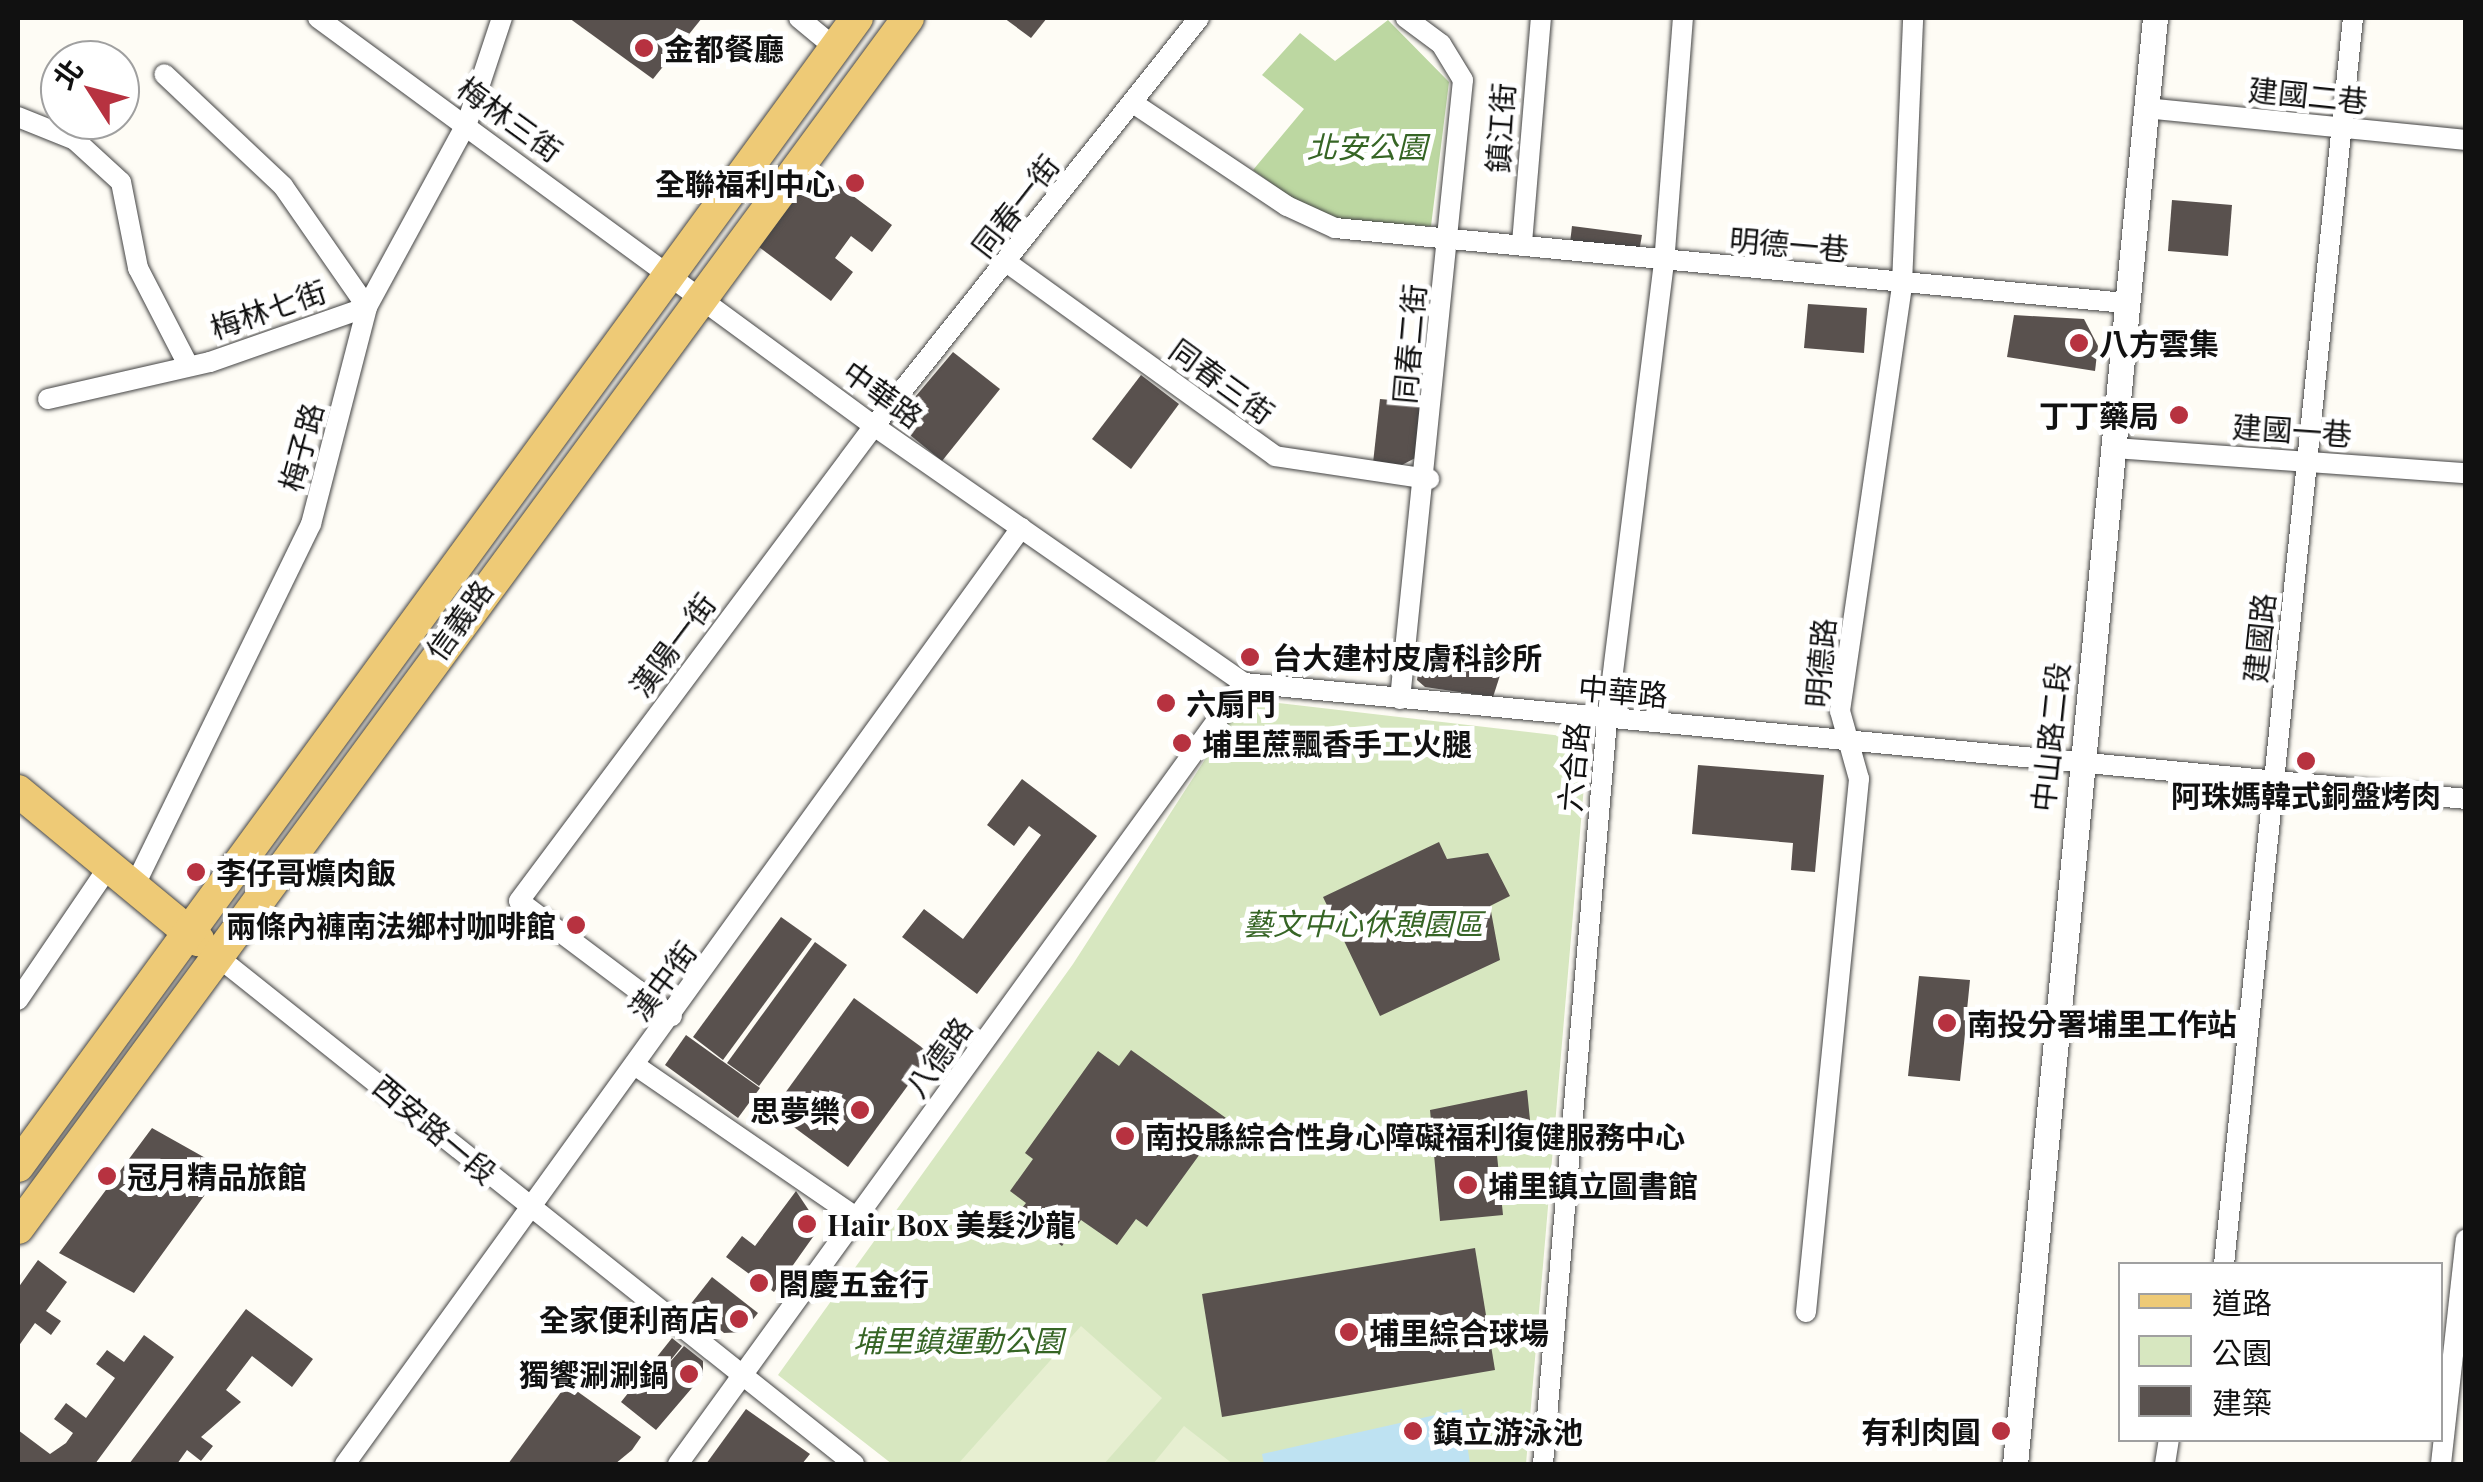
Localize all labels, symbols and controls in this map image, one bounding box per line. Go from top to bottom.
place label: 金都餐廳 [664,30,784,66]
marker: 金都餐廳 [633,37,655,59]
north arrow [40,40,140,140]
text: 北 [44,51,90,95]
street label: 梅林三街 [451,69,569,169]
street label: 建國二巷 [2246,71,2370,119]
street label: 鎮江街 [1479,82,1521,174]
park label: 北安公園 [1307,128,1427,164]
street label: 同春一街 [964,148,1066,264]
place label: 全聯福利中心 [655,165,835,201]
marker: 全聯福利中心 [844,172,866,194]
street label: 明德一巷 [1728,221,1850,267]
street label: 梅林七街 [205,272,331,346]
street label: 同春二街 [1386,283,1432,405]
place label: 八方雲集 [2099,325,2219,361]
street label: 同春三街 [1163,331,1281,431]
marker: 八方雲集 [2068,332,2090,354]
street label: 中華路 [836,353,930,435]
place label: 丁丁藥局 [2039,397,2159,433]
street label: 梅子路 [272,399,330,495]
marker: 丁丁藥局 [2168,404,2190,426]
street label: 建國一巷 [2231,408,2353,452]
street label: 信義路 [418,573,500,667]
street label: 漢陽一街 [622,586,722,704]
street label: 建國路 [2236,591,2282,685]
street label: 明德路 [1798,617,1842,709]
place label: 台大建村皮膚科診所 [1272,639,1542,675]
marker: 台大建村皮膚科診所 [1237,644,1263,670]
street label: 中山路二段 [2024,661,2076,813]
street label: 中華路 [1577,669,1669,713]
place label: 六扇門 [1186,685,1276,721]
marker: 六扇門 [1155,692,1177,714]
street label: 六合路 [1551,721,1595,813]
place label: 埔里蔗飄香手工火腿 [1202,725,1472,761]
marker: 埔里蔗飄香手工火腿 [1171,732,1193,754]
marker: 阿珠媽韓式銅盤烤肉 [2295,750,2317,772]
place label: 阿珠媽韓式銅盤烤肉 [2171,777,2441,813]
place label: 李仔哥爌肉飯 [216,854,396,890]
marker: 李仔哥爌肉飯 [185,861,207,883]
park label: 藝文中心休憩園區 [1243,905,1483,941]
place label: 兩條內褲南法鄉村咖啡館 [226,907,556,943]
marker: 兩條內褲南法鄉村咖啡館 [565,914,587,936]
street label: 漢中街 [621,934,703,1028]
place label: 南投分署埔里工作站 [1967,1005,2237,1041]
street label: 八德路 [897,1010,979,1104]
marker: 南投分署埔里工作站 [1936,1012,1958,1034]
street label: 西安路一段 [366,1067,504,1191]
place label: 思夢樂 [750,1092,840,1128]
marker: 思夢樂 [849,1099,871,1121]
place label: 南投縣綜合性身心障礙福利復健服務中心 [1145,1118,1685,1154]
marker: 南投縣綜合性身心障礙福利復健服務中心 [1114,1125,1136,1147]
place label: 冠月精品旅館 [127,1158,307,1194]
marker: 冠月精品旅館 [96,1165,118,1187]
place label: 埔里鎮立圖書館 [1488,1167,1698,1203]
marker: 埔里鎮立圖書館 [1457,1174,1479,1196]
place label: Hair Box 美髮沙龍 [827,1206,1076,1242]
marker: Hair Box 美髮沙龍 [796,1213,818,1235]
legend [2118,1262,2443,1442]
place label: 閤慶五金行 [779,1265,929,1301]
marker: 閤慶五金行 [748,1272,770,1294]
text: 道路 [2212,1282,2272,1322]
place label: 全家便利商店 [539,1301,719,1337]
marker: 全家便利商店 [728,1308,750,1330]
place label: 埔里綜合球場 [1369,1314,1549,1350]
marker: 埔里綜合球場 [1338,1321,1360,1343]
park label: 埔里鎮運動公園 [853,1322,1063,1358]
text: 公園 [2212,1332,2272,1372]
place label: 獨饗涮涮鍋 [519,1356,669,1392]
marker: 獨饗涮涮鍋 [678,1363,700,1385]
text: 建築 [2212,1382,2272,1422]
place label: 鎮立游泳池 [1433,1413,1583,1449]
place label: 有利肉圓 [1861,1413,1981,1449]
marker: 鎮立游泳池 [1402,1420,1424,1442]
marker: 有利肉圓 [1990,1420,2012,1442]

